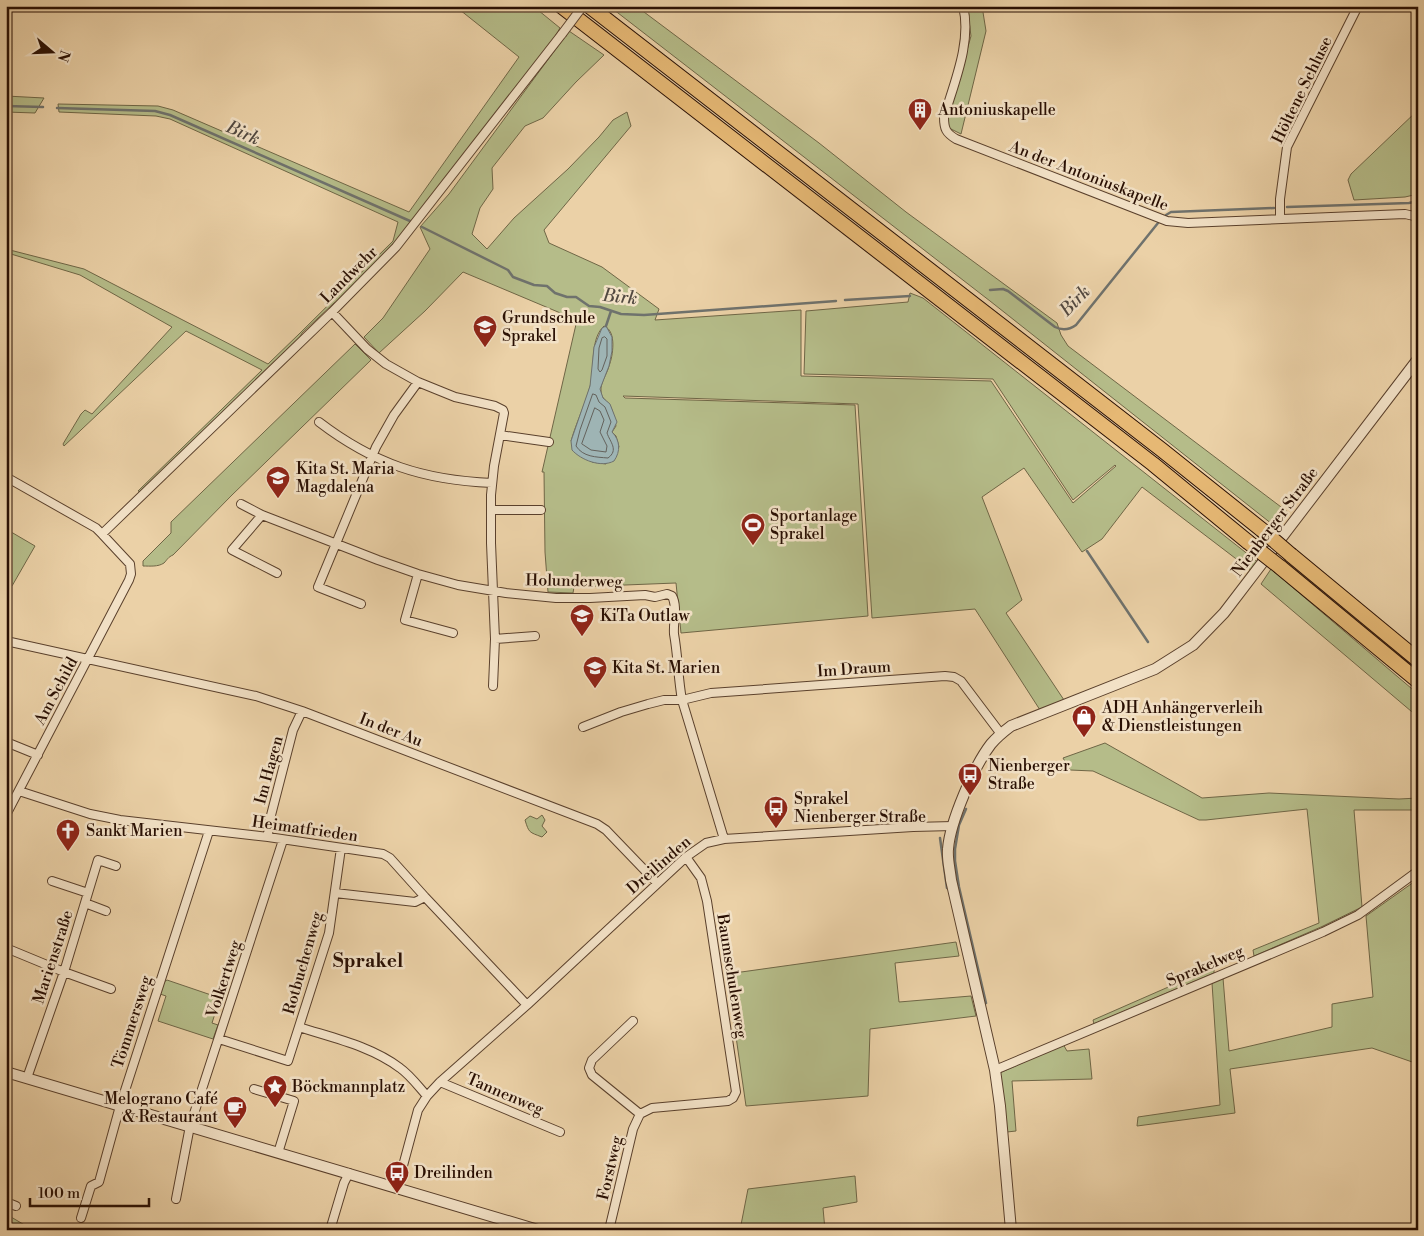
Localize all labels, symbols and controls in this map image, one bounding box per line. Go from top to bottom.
north arrow [28,28,78,78]
street label: Höltene Schluse [1267,33,1337,147]
text: N [53,48,74,64]
building icon: Antoniuskapelle [907,97,933,131]
place label: Antoniuskapelle [937,100,1056,120]
water label: Birk [222,115,263,151]
street label: An der Antoniuskapelle [1006,136,1171,216]
street label: Landwehr [316,242,382,308]
water label: Birk [1054,281,1095,322]
water label: Birk [601,284,638,310]
place label: Grundschule Sprakel [502,308,595,346]
school or university icon: Grundschule Sprakel [472,314,498,348]
place label: Kita St. Maria Magdalena [296,459,396,497]
street label: Nienberger Straße [1227,463,1323,581]
school or university icon: Kita St. Maria Magdalena [265,465,291,499]
place label: Sportanlage Sprakel [770,506,857,544]
sports icon: Sportanlage Sprakel [740,512,766,546]
street label: Holunderweg [525,570,623,592]
school or university icon: KiTa Outlaw [569,603,595,637]
place label: KiTa Outlaw [600,606,691,626]
street label: Am Schild [29,654,82,729]
school or university icon: Kita St. Marien [582,655,608,689]
street label: Im Draum [816,656,892,682]
place label: Kita St. Marien [612,658,721,678]
place label: ADH Anhängerverleih & Dienstleistungen [1101,698,1263,736]
shop icon: ADH Anhängerverleih & Dienstleistungen [1071,704,1097,738]
street label: In der Au [356,709,426,751]
street label: Im Hagen [250,733,288,806]
place label: Nienberger Straße [988,756,1070,794]
bus stop icon: Nienberger Straße [957,762,983,796]
place label: Sprakel Nienberger Straße [794,789,926,827]
bus stop icon: Sprakel Nienberger Straße [763,795,789,829]
street label: Heimatfrieden [251,812,360,846]
church icon: Sankt Marien [55,818,81,852]
place label: Sankt Marien [86,821,183,841]
street label: Dreilinden [623,831,696,898]
street label: Marienstraße [28,908,78,1006]
street label: Rotbuchenweg [279,908,327,1017]
street label: Baumschulenweg [712,911,752,1040]
street label: Volkertweg [202,937,246,1021]
street label: Sprakelweg [1163,941,1247,991]
district label: Sprakel [333,949,403,973]
street label: Tömmersweg [108,972,157,1071]
street label: Tannenweg [463,1069,547,1120]
place icon: Böckmannplatz [262,1074,288,1108]
place label: Böckmannplatz [291,1077,405,1097]
place label: Melograno Café & Restaurant [104,1089,218,1127]
cafe icon: Melograno Café & Restaurant [222,1095,248,1129]
street label: Forstweg [593,1133,627,1202]
bus stop icon: Dreilinden [384,1160,410,1194]
place label: Dreilinden [414,1163,493,1183]
scale bar [30,1176,149,1208]
text: 100 m [38,1184,80,1203]

